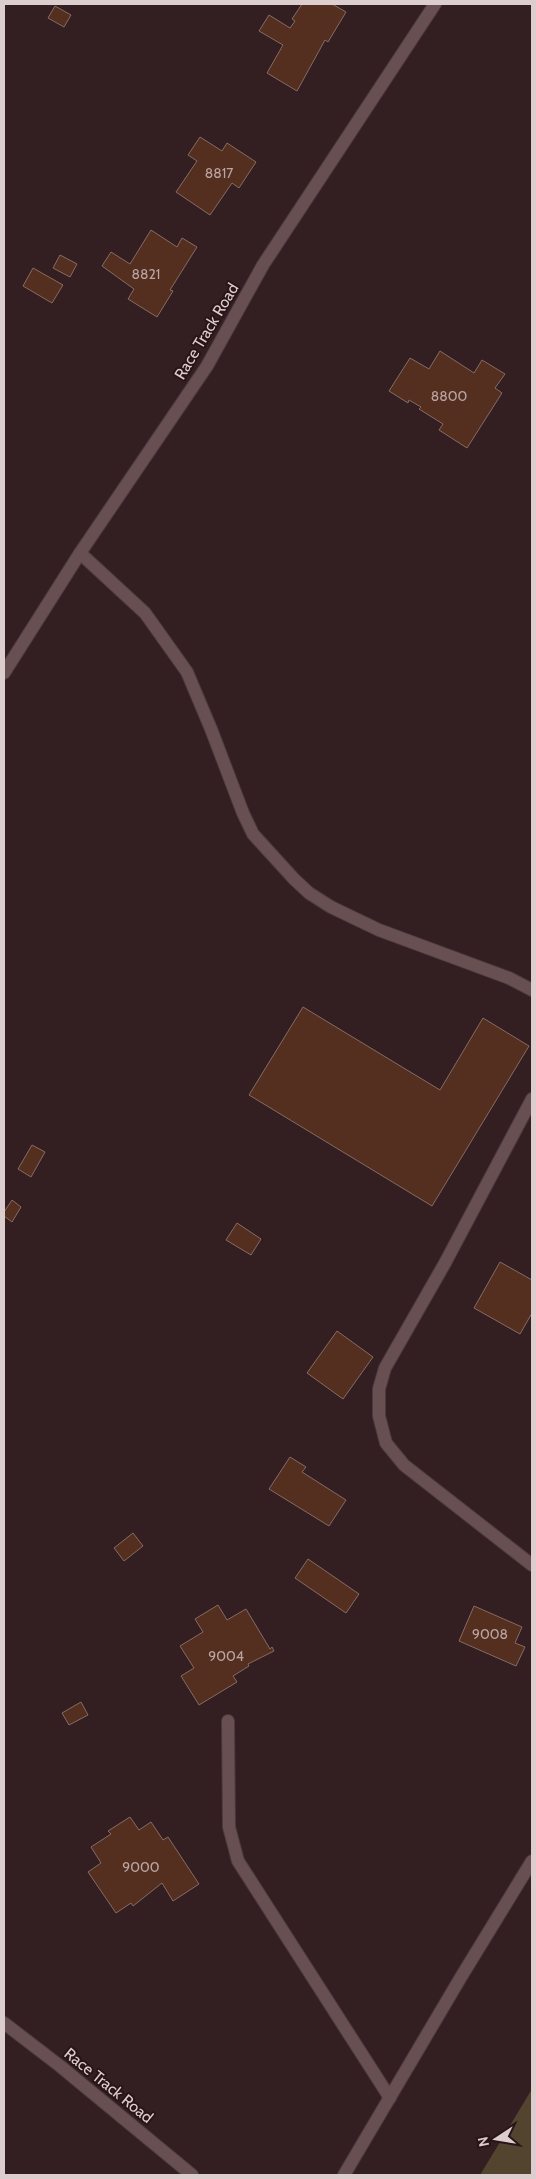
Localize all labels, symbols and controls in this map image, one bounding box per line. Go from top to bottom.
house number: 8817 [205,164,233,182]
house number: 8821 [132,265,160,283]
street label: Race Track Road [170,280,243,383]
house number: 8800 [431,387,467,405]
house number: 9008 [472,1625,508,1643]
house number: 9004 [208,1647,244,1665]
house number: 9000 [122,1858,160,1876]
street label: Race Track Road [60,2044,157,2127]
north arrow [471,2114,521,2164]
text: N [473,2135,493,2148]

